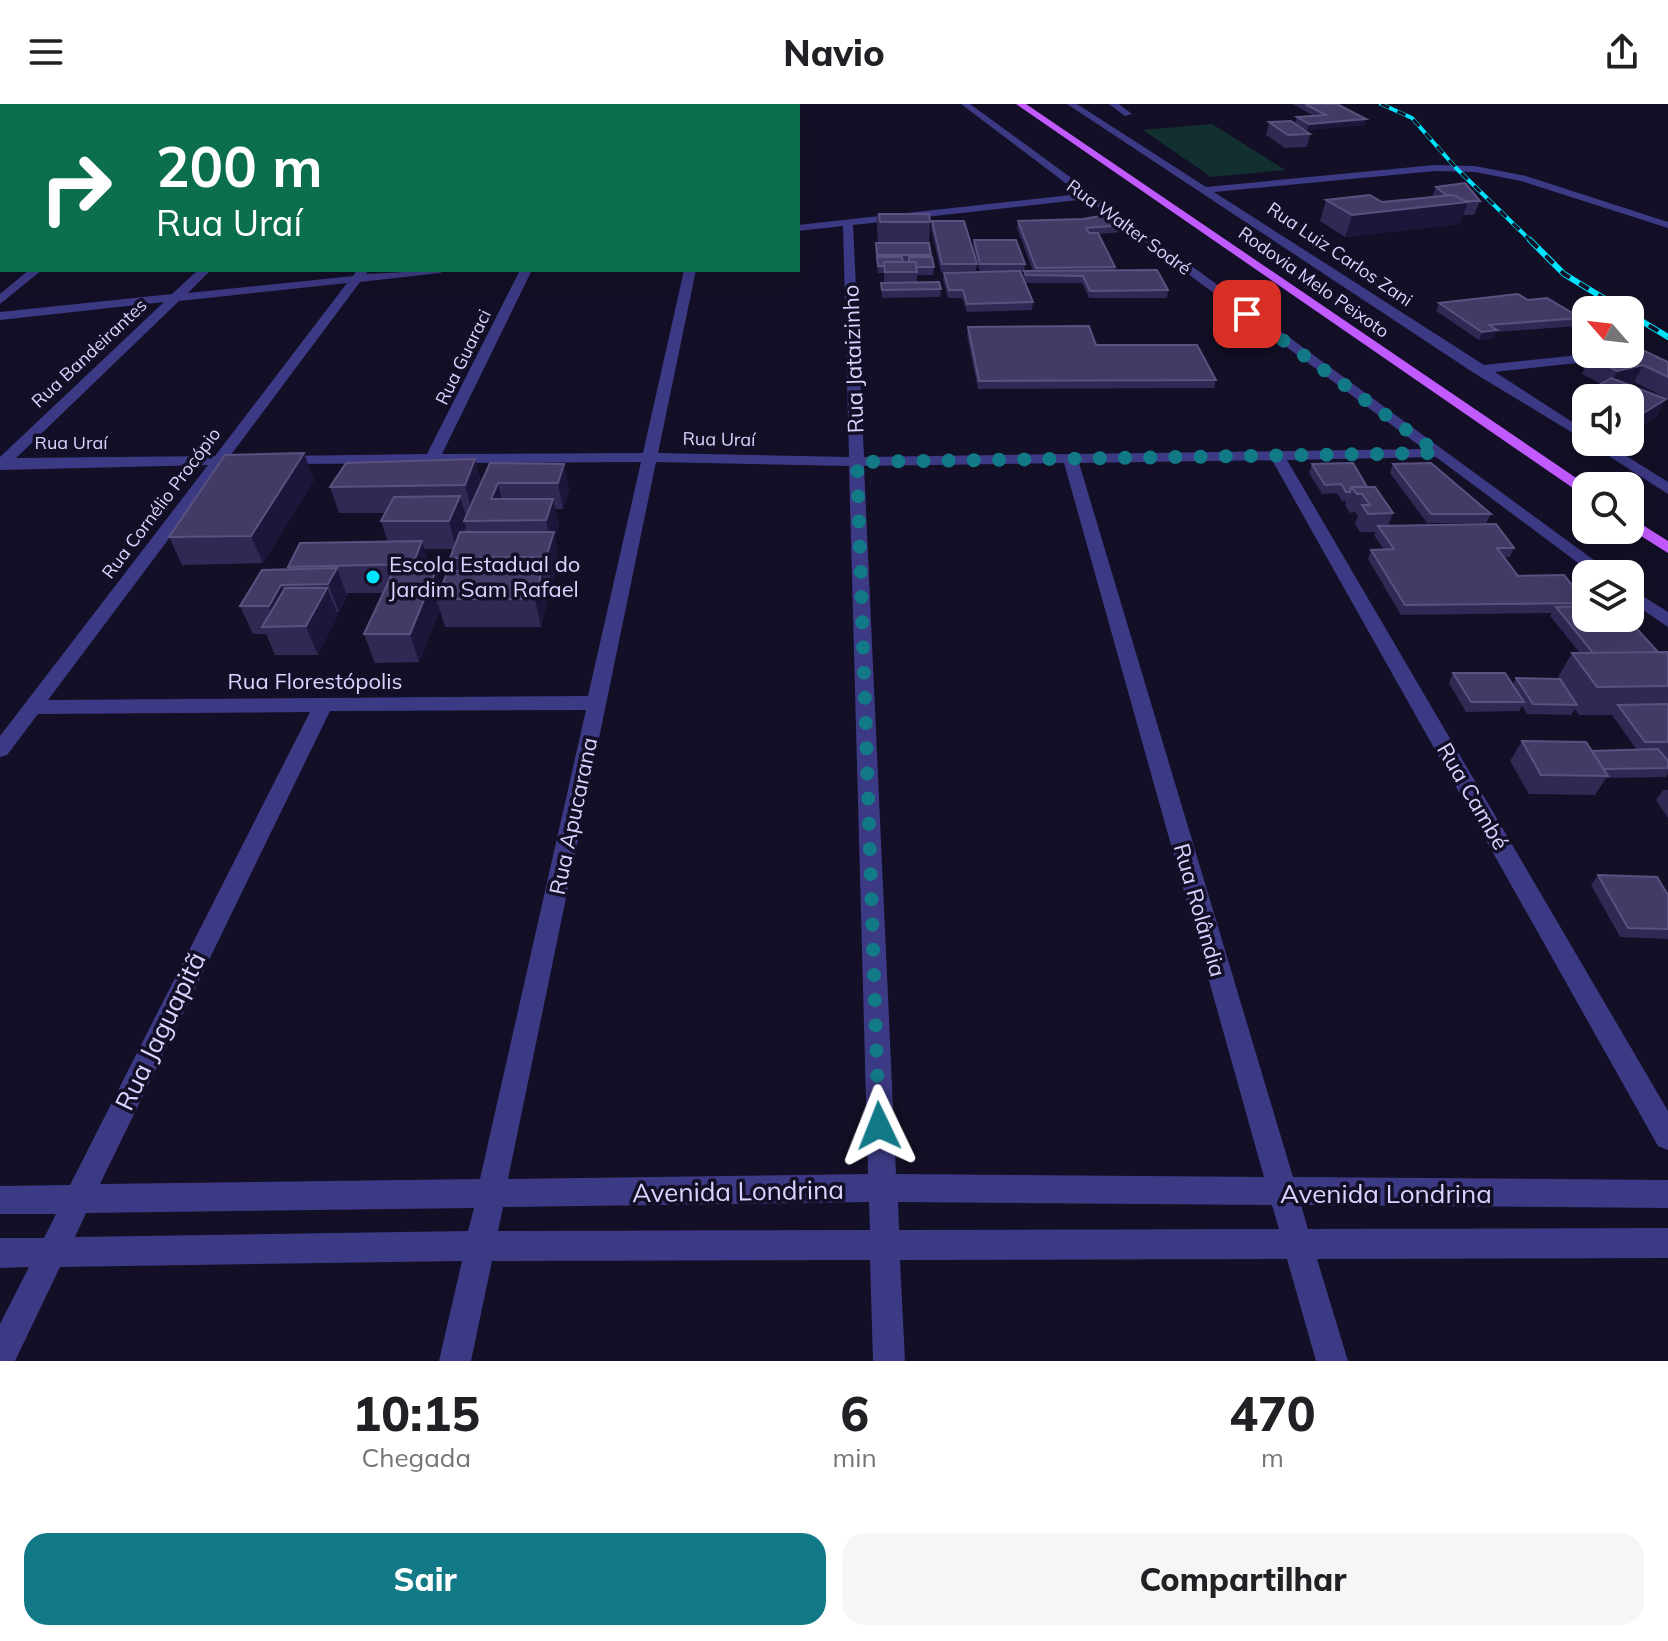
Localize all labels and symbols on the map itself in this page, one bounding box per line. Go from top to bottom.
street label: Rua Walter Sodré [1062,174,1196,280]
street label: Rua Luiz Carlos Zani [1263,197,1417,311]
street label: Rodovia Melo Peixoto [1234,221,1394,343]
pin [1213,280,1281,348]
street label: Rua Jataizinho [836,284,870,434]
street label: Rua Bandeirantes [26,294,152,412]
north arrow [1572,296,1644,368]
street label: Rua Guaraci [430,306,496,408]
street label: Rua Cornélio Procópio [97,423,225,583]
street label: Rua Uraí [682,427,757,451]
street label: Rua Uraí [34,431,109,454]
place label: Escola Estadual do Jardim Sam Rafael [389,550,580,603]
marker: Escola Estadual do Jardim Sam Rafael [364,568,382,586]
street label: Rua Florestópolis [228,667,402,695]
street label: Rua Apucarana [543,735,603,897]
street label: Rua Cambé [1431,737,1515,855]
street label: Rua Rolândia [1168,840,1232,980]
street label: Rua Jaguapitã [107,946,213,1116]
position arrow [837,1084,921,1168]
street label: Avenida Londrina [632,1173,844,1209]
street label: Avenida Londrina [1280,1177,1492,1210]

